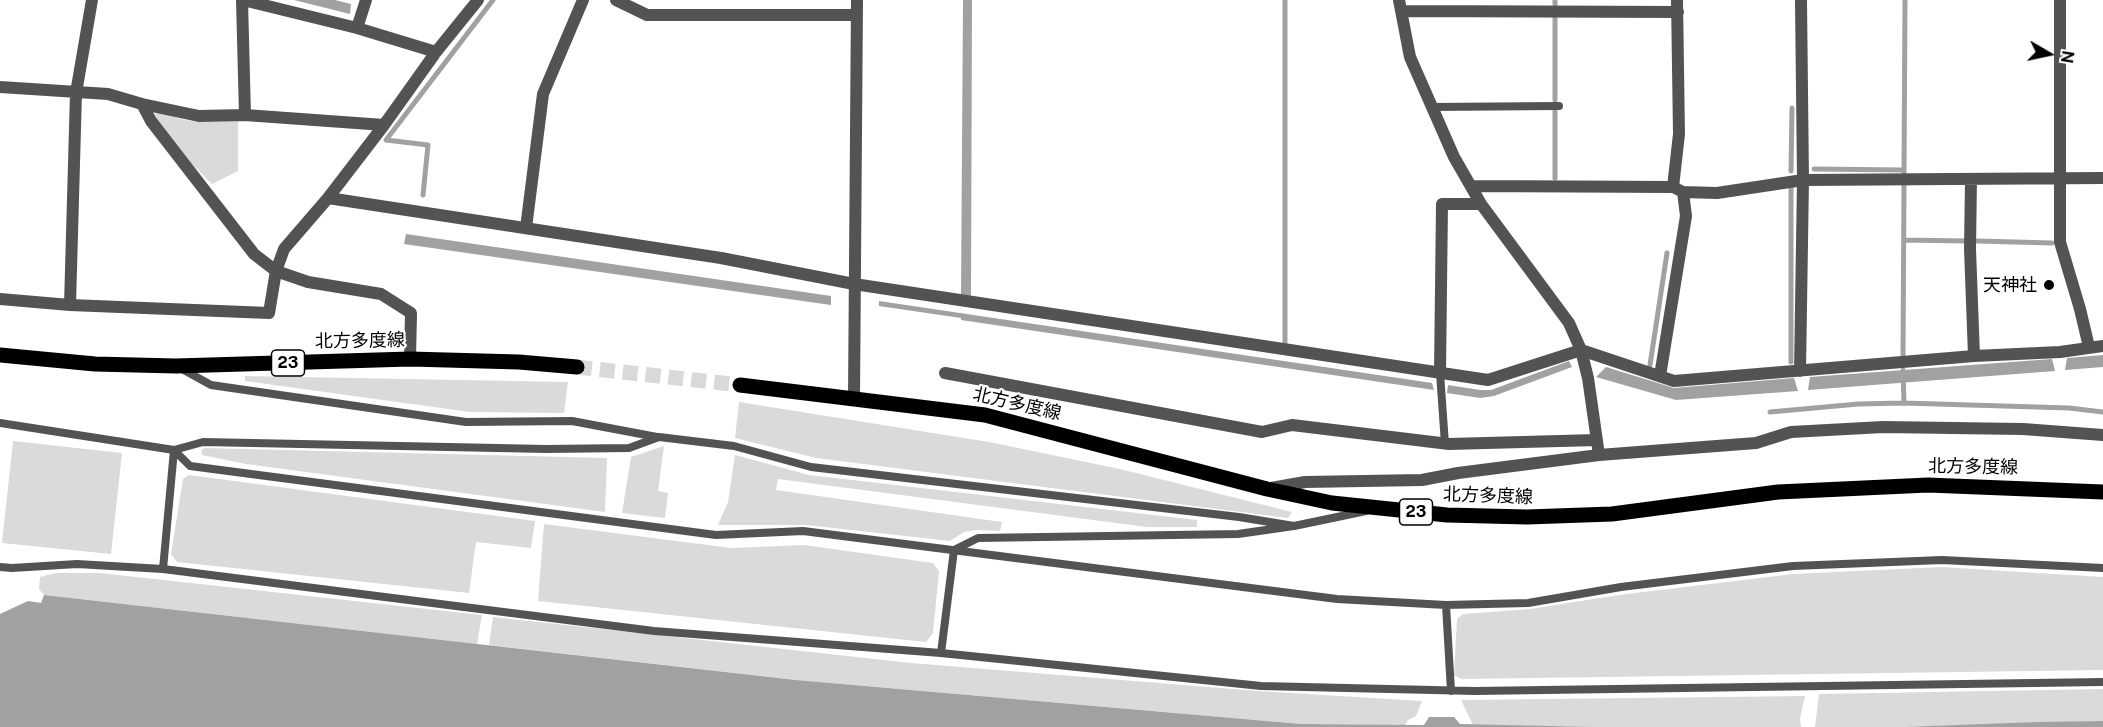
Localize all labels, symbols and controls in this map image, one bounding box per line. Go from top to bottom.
north arrow [2019,24,2079,84]
text: N [2057,49,2078,65]
place label: 天神社 [1983,274,2037,296]
marker: 天神社 [2042,278,2056,292]
street label: 北方多度線 [315,329,405,353]
road number: 23 [272,350,304,376]
street label: 北方多度線 [971,383,1063,425]
street label: 北方多度線 [1928,455,2018,479]
street label: 北方多度線 [1443,484,1533,508]
road number: 23 [1400,499,1432,525]

